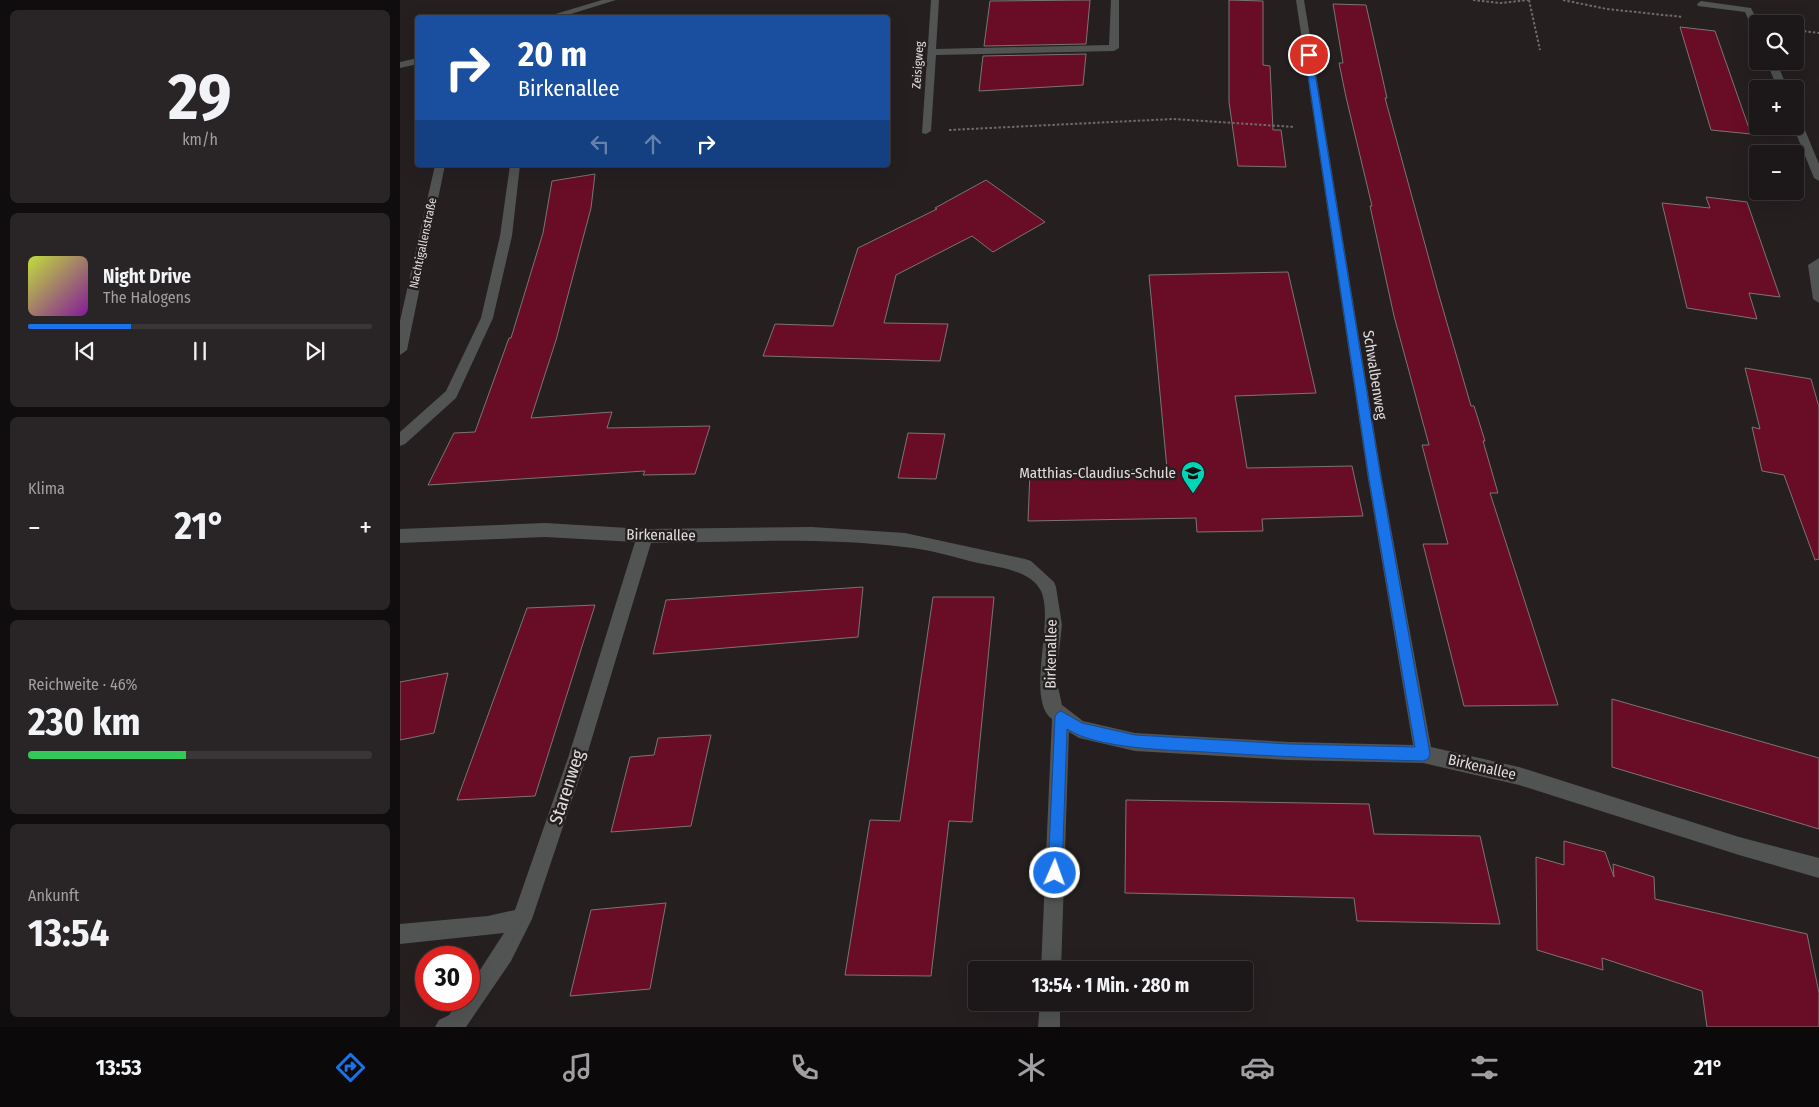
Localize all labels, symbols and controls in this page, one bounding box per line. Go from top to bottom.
map controls [1749,15,1804,200]
button: search [1749,15,1804,70]
text: 20 m [518,33,587,75]
pin [1288,34,1330,76]
icon: right [435,35,500,100]
street label: Zeisigweg [909,40,927,89]
icon: arrive [1295,41,1323,69]
text: 29 [168,58,232,136]
text: Birkenallee [518,75,620,102]
button: + [1749,80,1804,135]
text: km/h [182,130,218,149]
icon: left [586,130,614,158]
icon: ahead [639,130,667,158]
icon: right [692,130,720,158]
button: − [1749,145,1804,200]
street label: Nachtigallenstraße [407,196,439,290]
text: Night Drive [103,265,191,288]
text: The Halogens [103,288,191,307]
street label: Schwalbenweg [1359,329,1391,421]
icon: previous [71,337,99,365]
icon: pause [186,337,214,365]
icon: next [301,337,329,365]
school or university icon: Matthias-Claudius-Schule [1180,460,1206,494]
place label: Matthias-Claudius-Schule [1019,464,1176,482]
text: Klima [28,479,65,498]
text: 21° [175,503,225,549]
text: − [28,511,41,544]
text: + [359,511,372,544]
street label: Birkenallee [626,525,696,545]
street label: Birkenallee [1041,619,1061,689]
text: Reichweite · 46% [28,675,138,694]
text: 230 km [28,699,141,745]
street label: Starenweg [545,747,589,827]
street label: Birkenallee [1446,750,1518,784]
position arrow [1028,846,1080,898]
text: Ankunft [28,886,79,905]
text: 13:54 [28,910,109,956]
speed limit sign: 30 [415,946,480,1011]
text: 13:54 · 1 Min. · 280 m [1032,974,1189,997]
icon: directions [333,1050,368,1085]
icon: music [560,1050,595,1085]
icon: phone [787,1050,822,1085]
icon: climate [1014,1050,1049,1085]
icon: car [1240,1050,1275,1085]
icon: filters [1467,1050,1502,1085]
text: 13:53 [96,1054,142,1081]
text: 21° [1694,1054,1723,1081]

